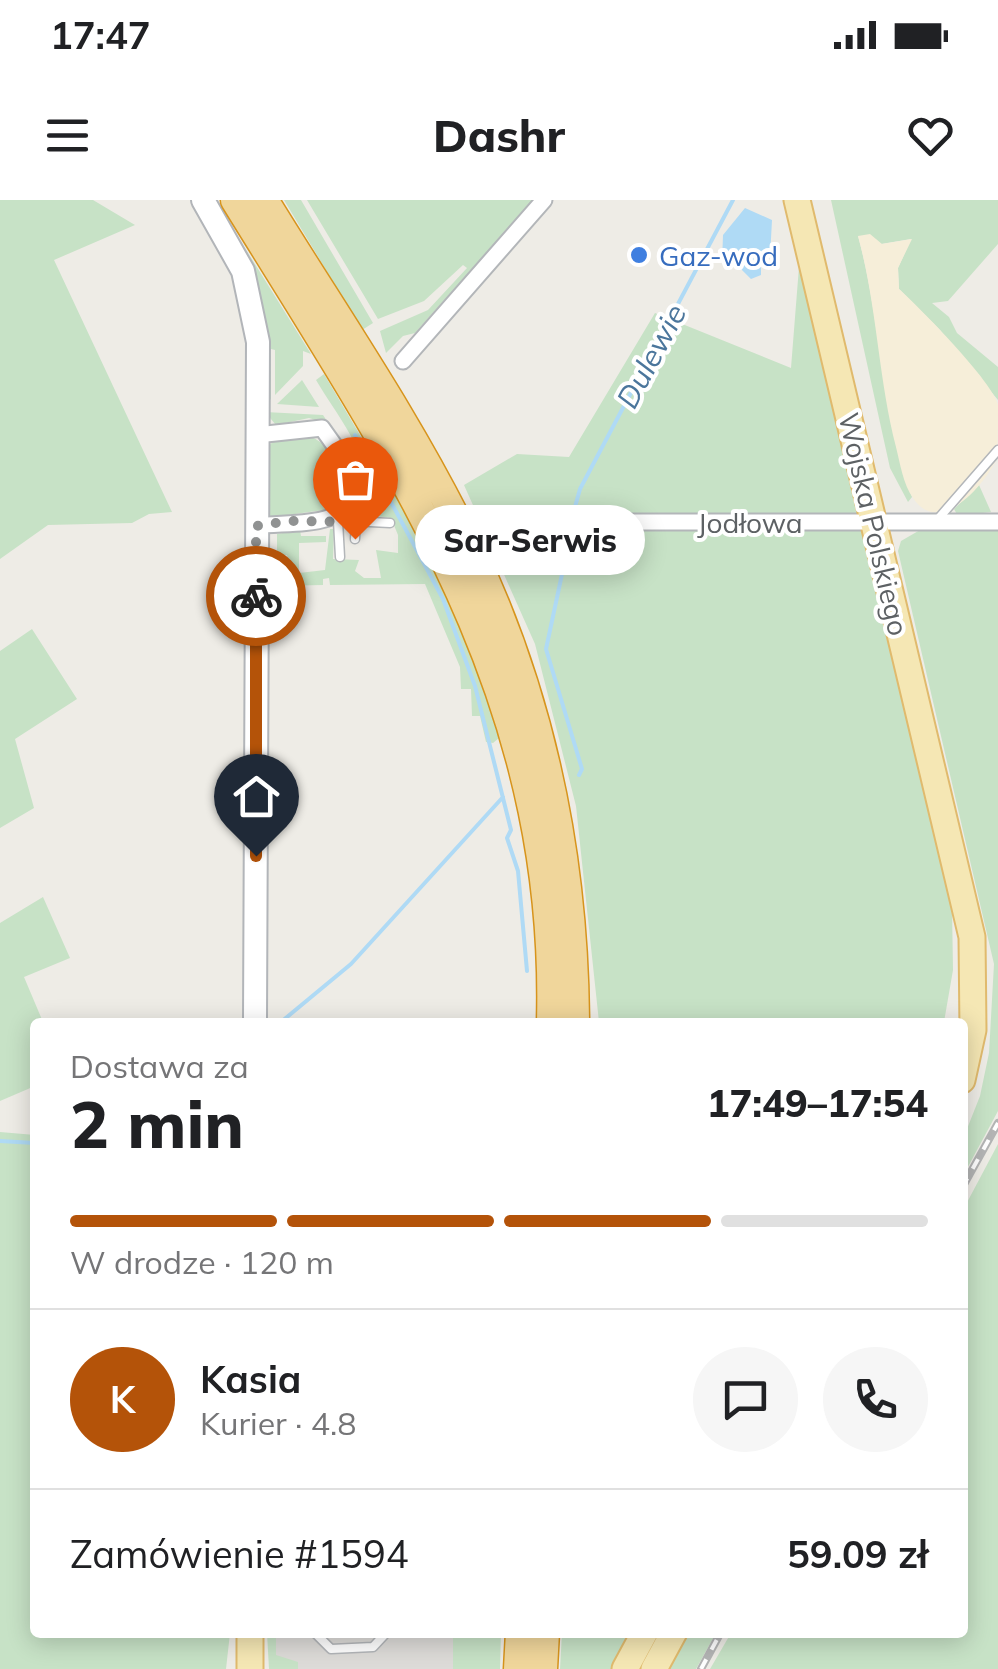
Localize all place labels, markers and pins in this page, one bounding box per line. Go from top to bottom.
place label: Gaz-wod [659,238,778,273]
marker: Gaz-wod [628,244,650,266]
pin [313,437,398,540]
callout: Sar-Serwis [415,504,645,574]
pin [214,754,299,857]

